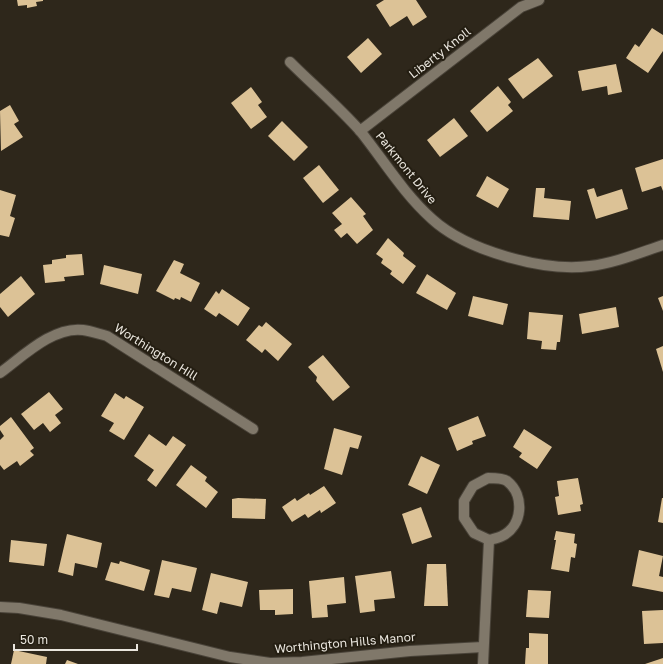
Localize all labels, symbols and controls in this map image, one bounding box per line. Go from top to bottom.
street label: Liberty Knoll [406,24,474,81]
street label: Parkmont Drive [373,129,440,207]
street label: Worthington Hill [112,320,201,383]
scale bar [14,626,137,652]
street label: Worthington Hills Manor [274,629,416,656]
text: 50 m [20,632,48,647]

